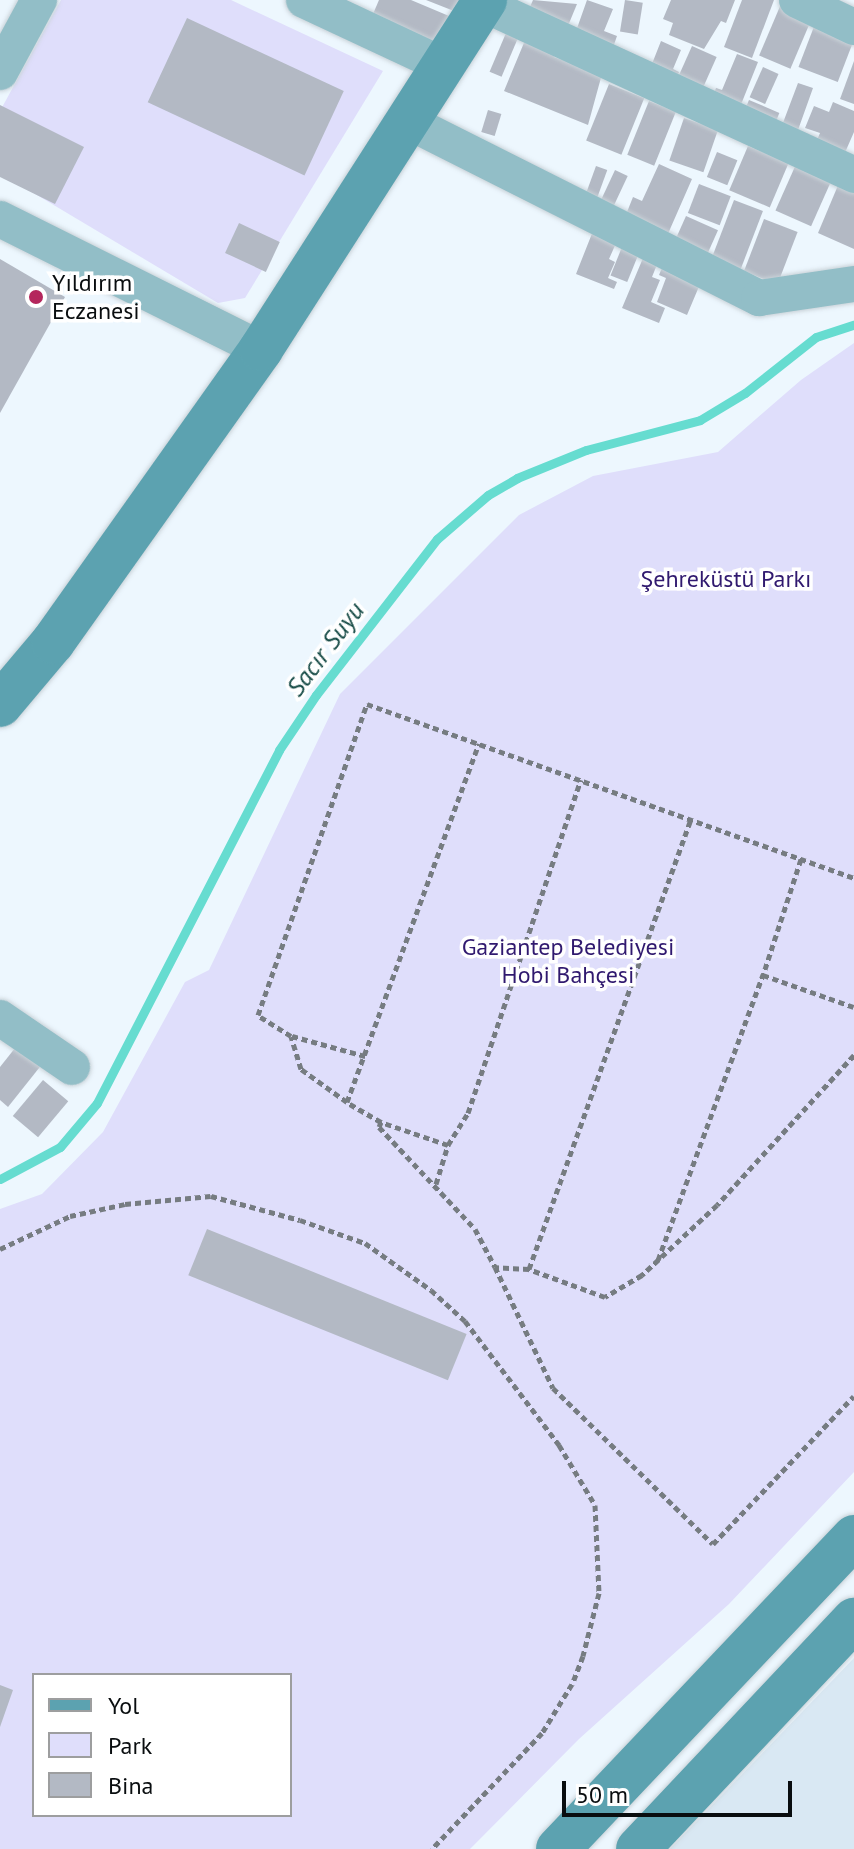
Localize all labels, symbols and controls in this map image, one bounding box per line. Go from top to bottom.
place label: Yıldırım Eczanesi [52,269,140,325]
marker: Yıldırım Eczanesi [27,288,45,306]
park label: Şehreküstü Parkı [641,565,811,593]
water label: Sacır Suyu [279,596,371,702]
park label: Gaziantep Belediyesi Hobi Bahçesi [462,933,674,989]
legend [32,1673,292,1817]
text: Yol [108,1690,139,1721]
text: Park [108,1730,152,1761]
scale bar [566,1765,796,1815]
text: Bina [108,1770,153,1801]
text: 50 m [576,1779,628,1810]

